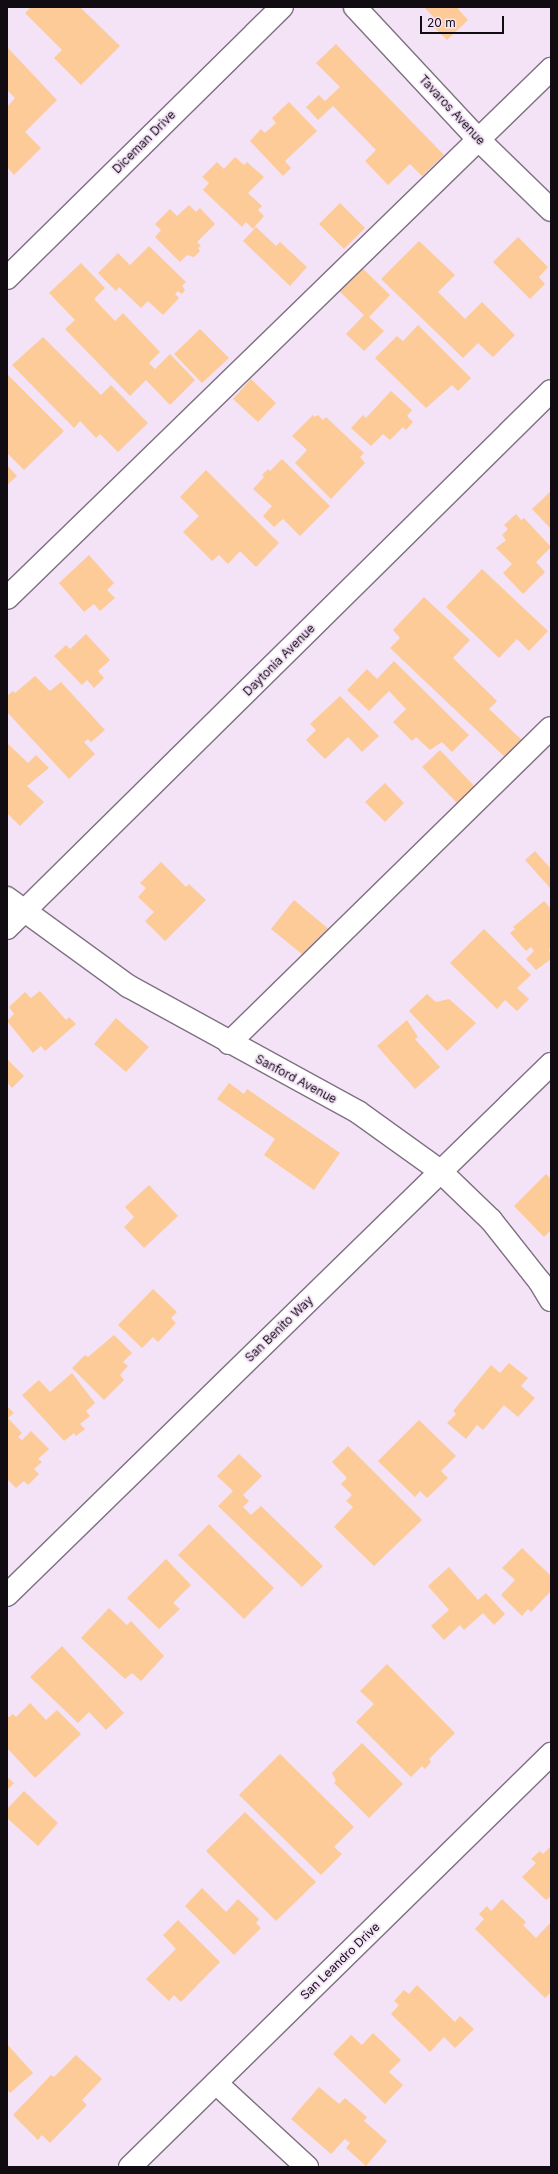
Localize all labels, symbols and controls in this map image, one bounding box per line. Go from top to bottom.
scale bar [422,8,506,34]
text: 20 m [427,15,456,30]
street label: Tavaros Avenue [416,72,488,148]
street label: Diceman Drive [110,108,178,176]
street label: Daytonia Avenue [240,621,318,699]
street label: Sanford Avenue [253,1052,339,1106]
street label: San Benito Way [242,1293,316,1365]
street label: San Leandro Drive [297,1919,383,2003]

